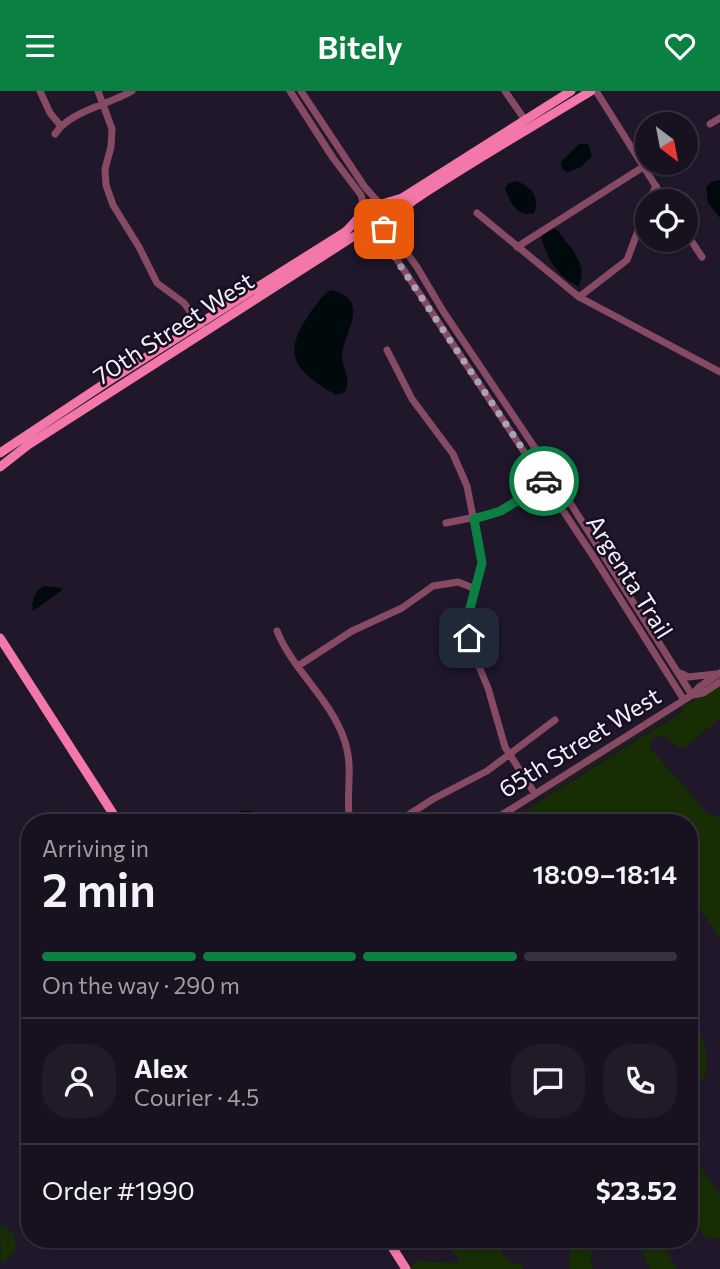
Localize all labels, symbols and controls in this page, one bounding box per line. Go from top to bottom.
text: Bitely [317,26,403,66]
icon: menu [21,27,59,65]
icon: heart [661,27,699,65]
north arrow [635,112,698,175]
map controls [635,112,698,252]
button: locate [635,189,698,252]
pin [354,199,414,259]
icon: bag [365,210,403,248]
street label: 70th Street West [88,265,259,390]
courier [509,446,579,516]
icon: car [525,462,563,500]
street label: Argenta Trail [581,509,680,643]
pin [439,608,499,668]
icon: home [450,619,488,657]
street label: 65th Street West [493,680,666,803]
text: Arriving in [42,834,149,862]
text: 18:09–18:14 [532,858,677,889]
text: 2 min [42,860,156,916]
text: On the way · 290 m [42,971,240,999]
button: person [42,1044,116,1118]
button: chat [511,1044,585,1118]
button: phone [603,1044,677,1118]
text: Alex [134,1052,188,1083]
text: Courier · 4.5 [134,1083,259,1111]
text: Order #1990 [42,1174,195,1205]
text: $23.52 [596,1174,677,1205]

